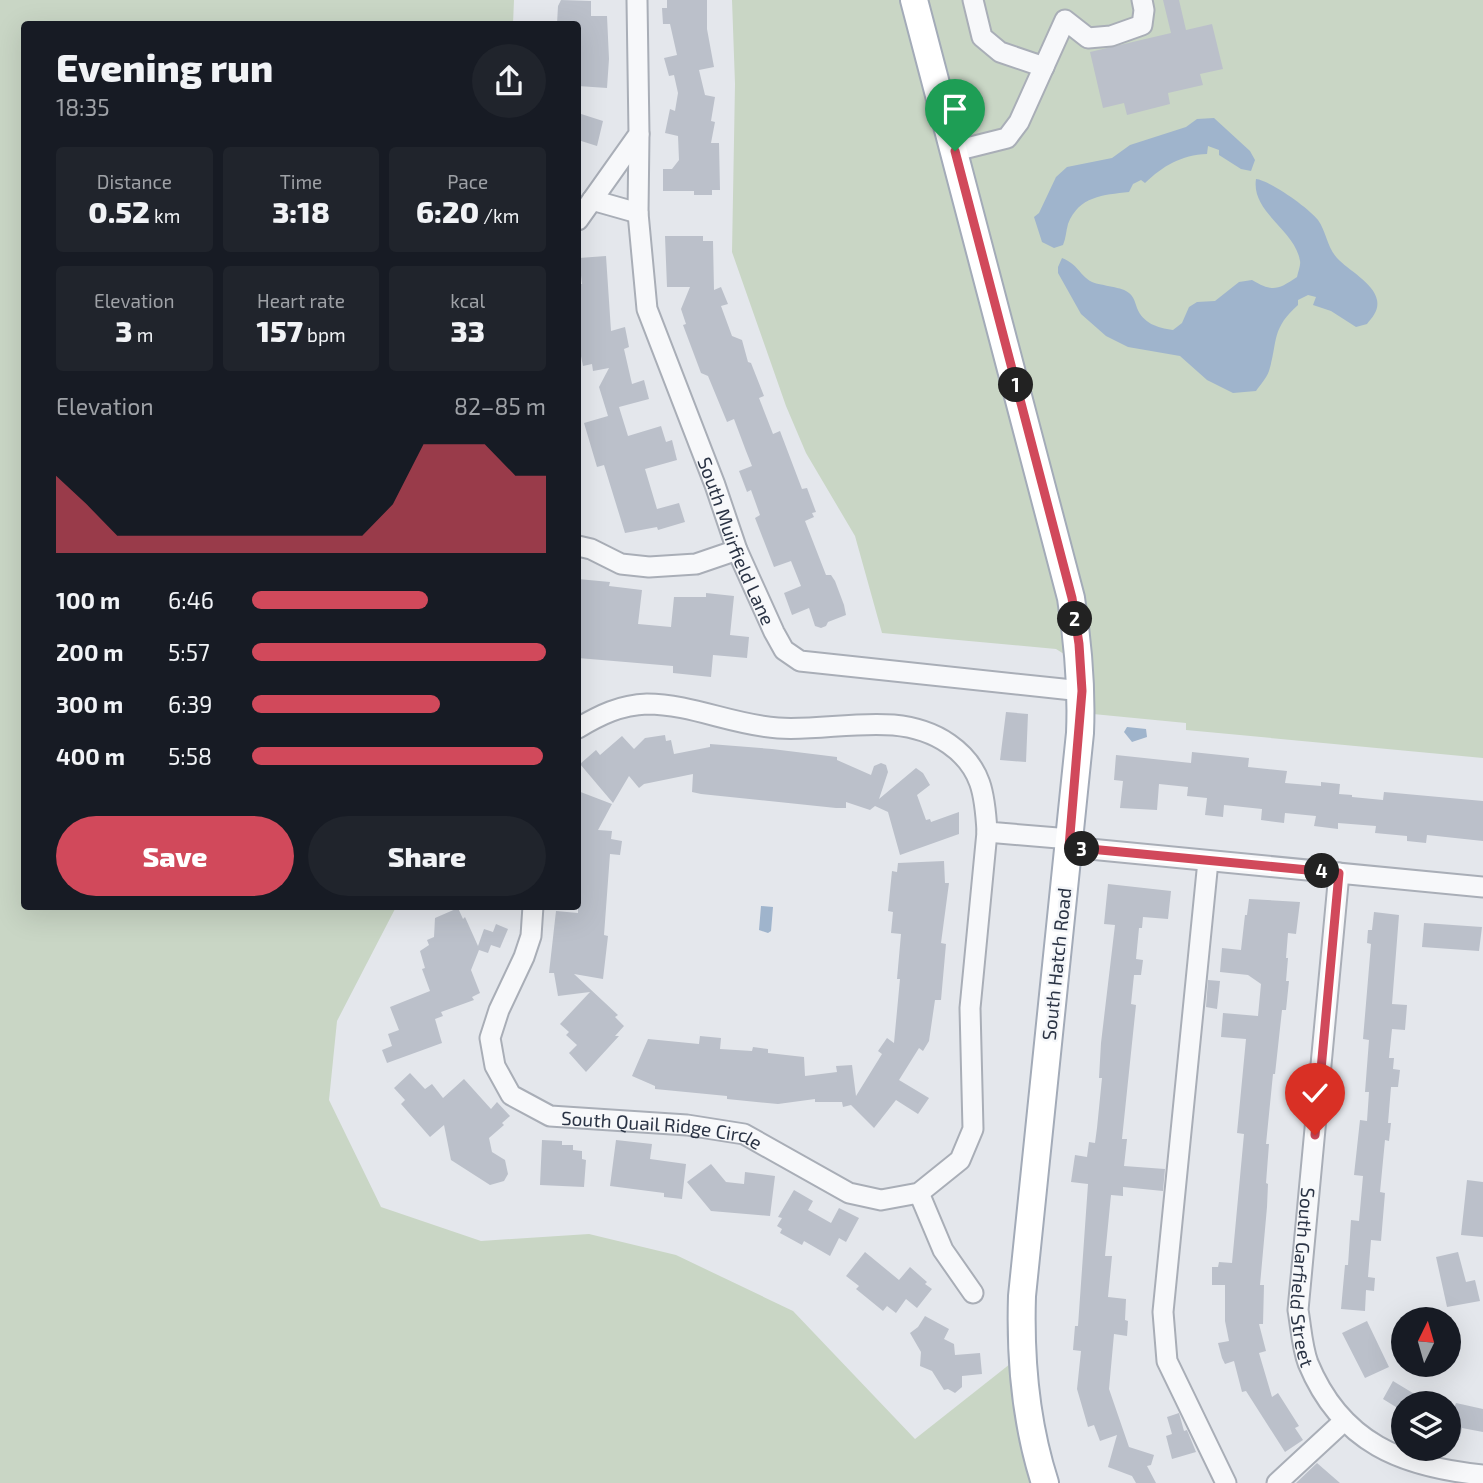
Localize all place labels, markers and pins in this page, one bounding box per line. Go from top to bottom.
pin [925,79,985,151]
pin: 1 [998,368,1034,402]
pin: 2 [1058,602,1092,636]
pin: 3 [1064,832,1100,866]
pin: 4 [1304,854,1340,888]
pin [1285,1063,1345,1135]

